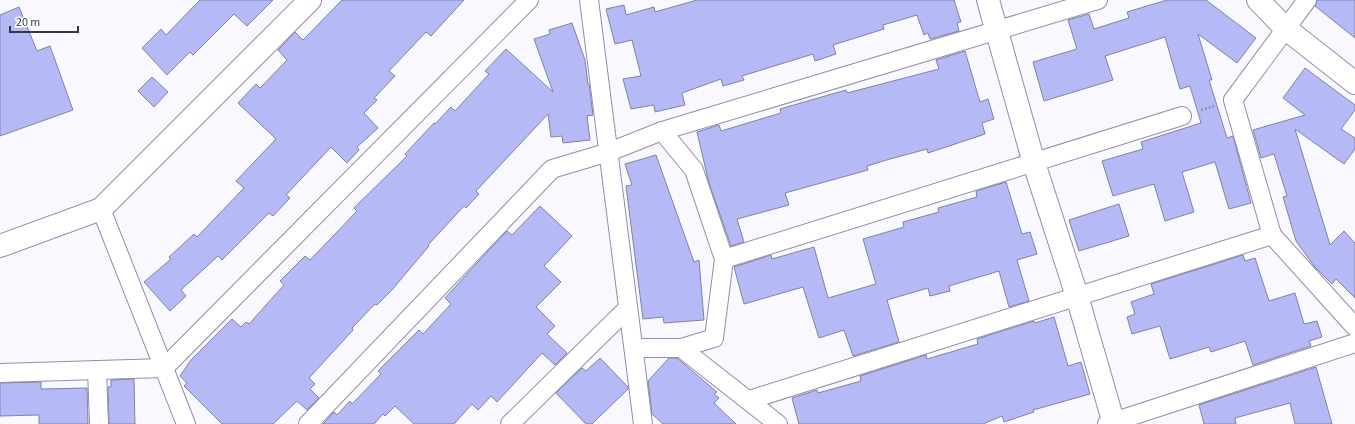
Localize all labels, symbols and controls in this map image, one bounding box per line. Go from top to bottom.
scale bar [10,8,78,34]
text: 20 m [16,14,40,31]

